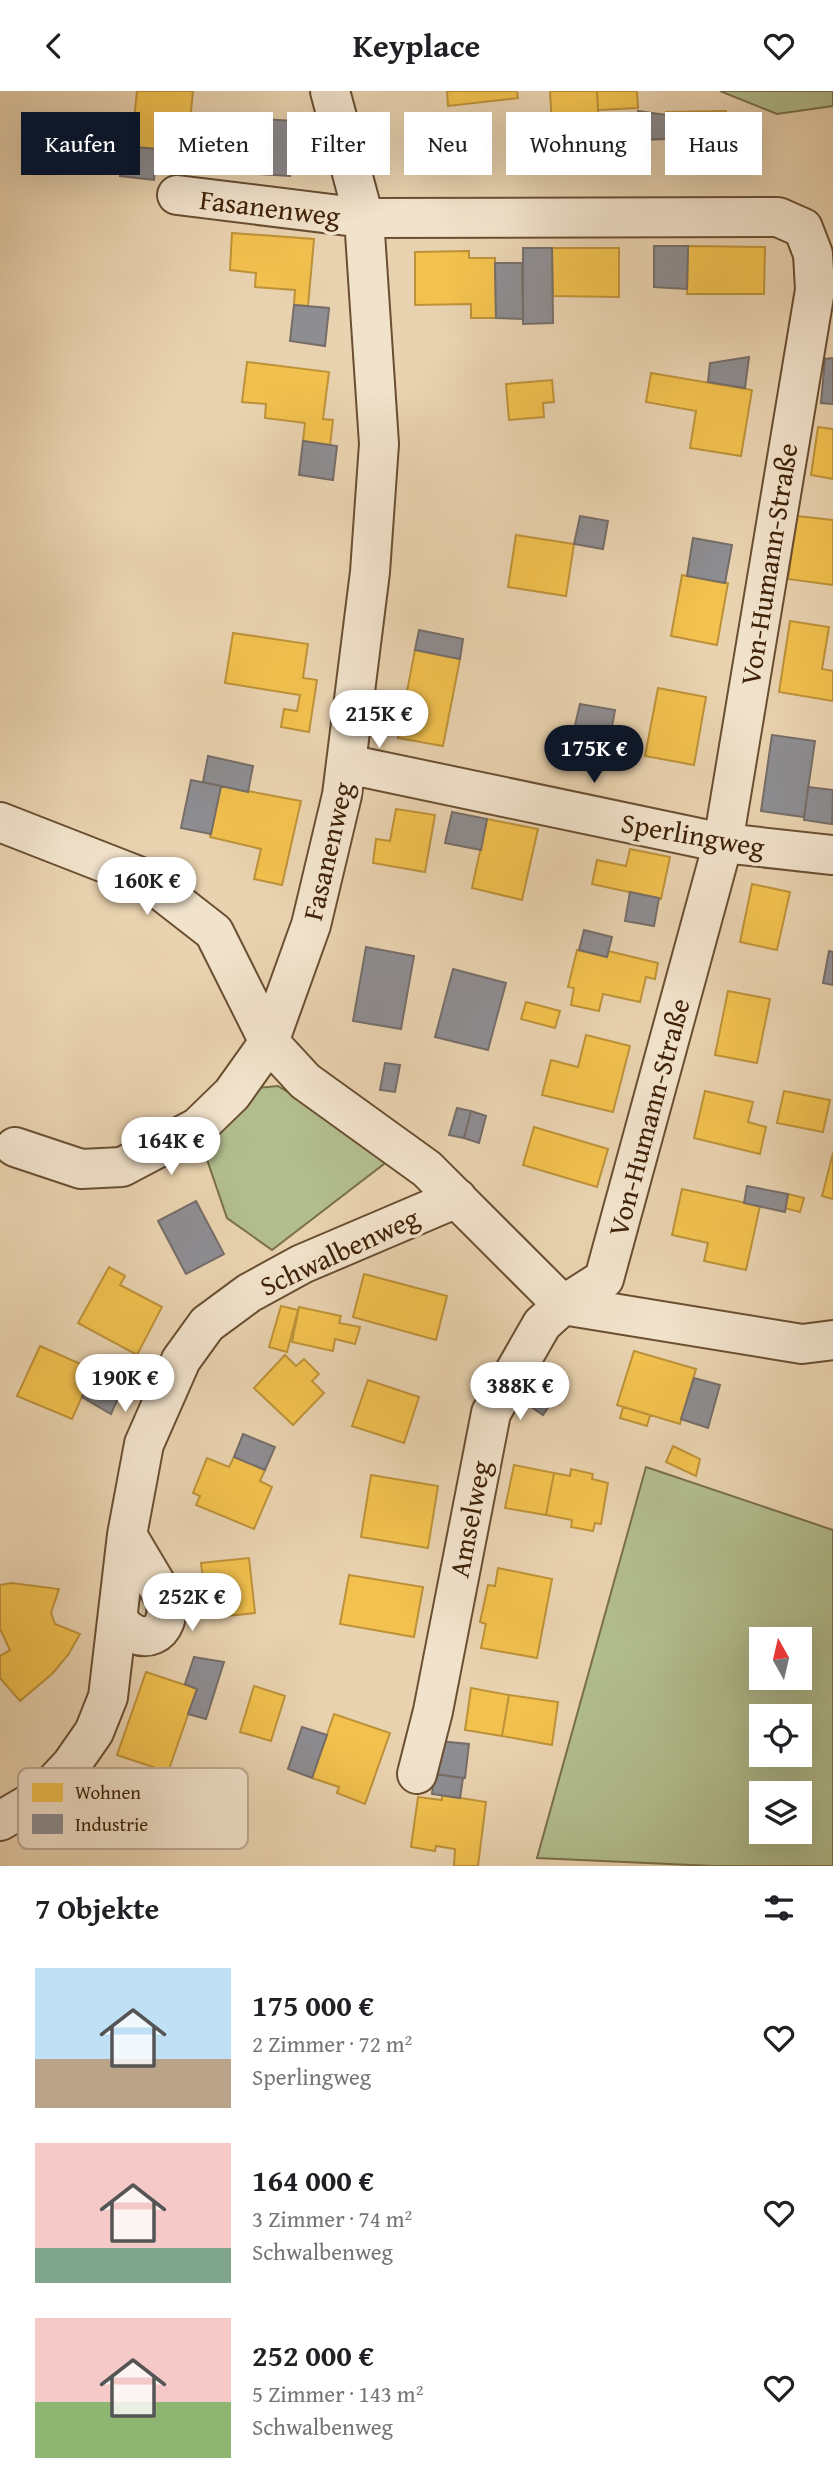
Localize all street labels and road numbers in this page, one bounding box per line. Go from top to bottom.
street label: Fasanenweg [197,178,343,236]
street label: Von-Humann-Straße [729,440,807,688]
street label: Fasanenweg [291,778,363,924]
street label: Sperlingweg [618,801,768,867]
street label: Von-Humann-Straße [597,993,699,1241]
street label: Schwalbenweg [253,1196,426,1306]
street label: Amselweg [438,1457,500,1581]

